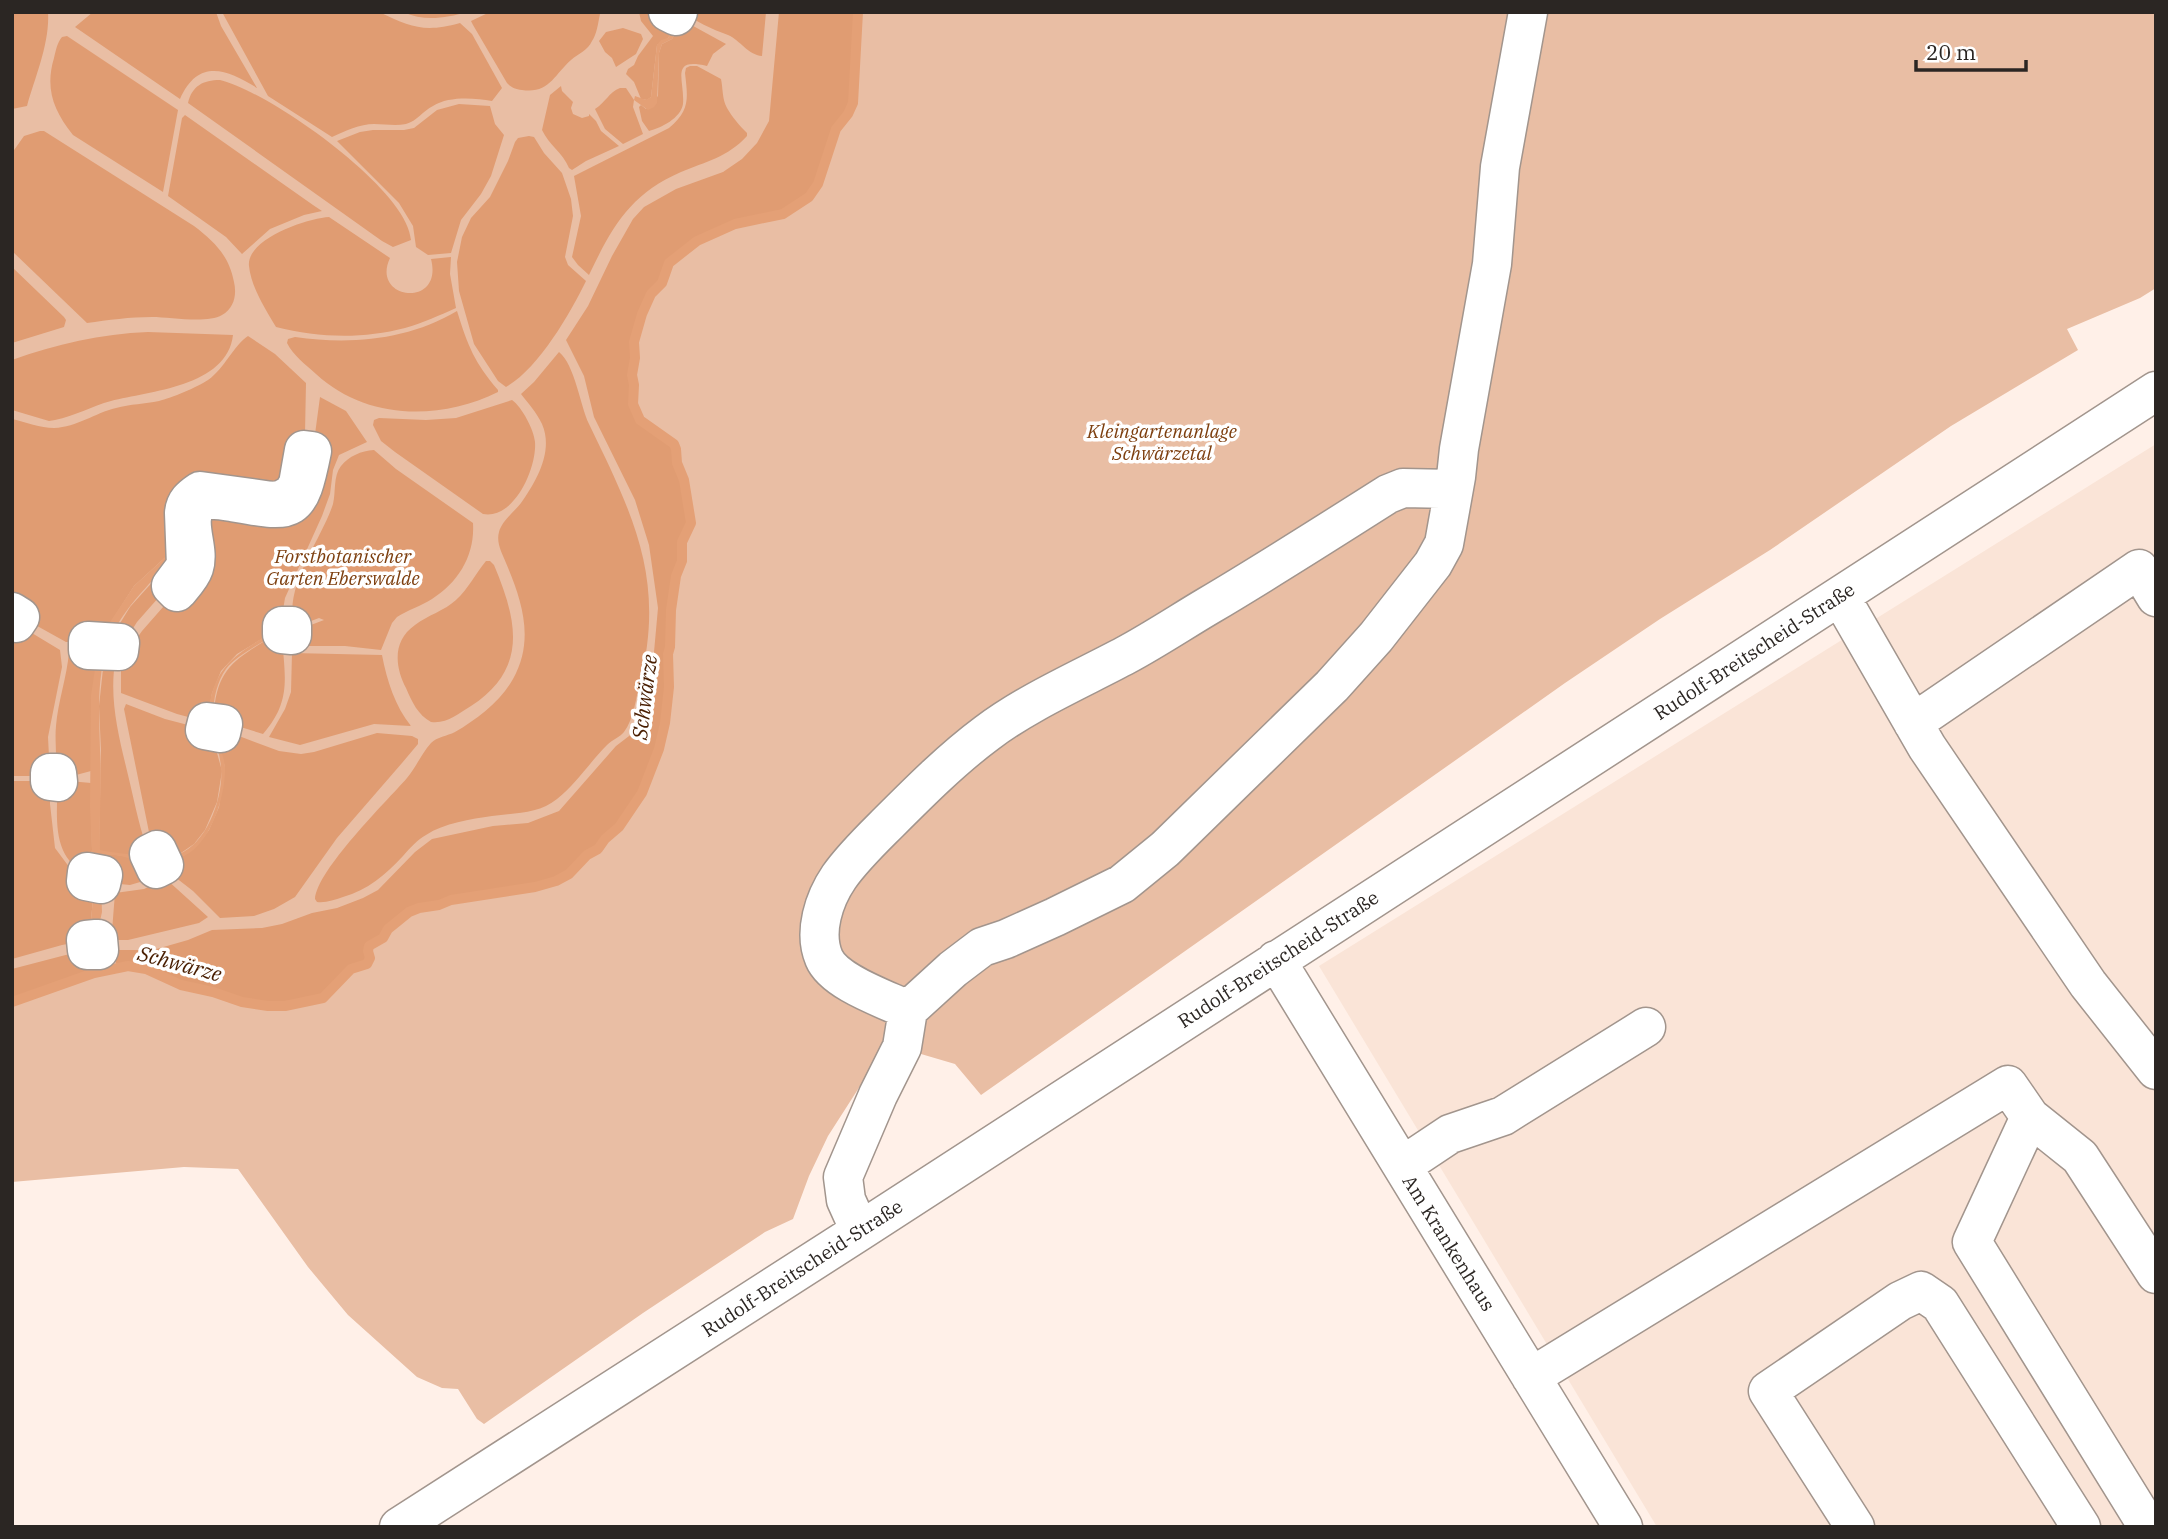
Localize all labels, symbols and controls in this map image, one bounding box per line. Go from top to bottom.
scale bar [1916,28,2026,72]
text: 20 m [1926,38,1976,66]
park label: Kleingartenanlage Schwärzetal [1086,419,1237,465]
park label: Forstbotanischer Garten Eberswalde [266,544,420,590]
street label: Rudolf-Breitscheid-Straße [1649,577,1859,725]
water label: Schwärze [625,652,663,742]
street label: Rudolf-Breitscheid-Straße [1173,885,1383,1033]
water label: Schwärze [134,938,226,988]
street label: Am Krankenhaus [1397,1170,1501,1316]
street label: Rudolf-Breitscheid-Straße [697,1194,907,1342]

